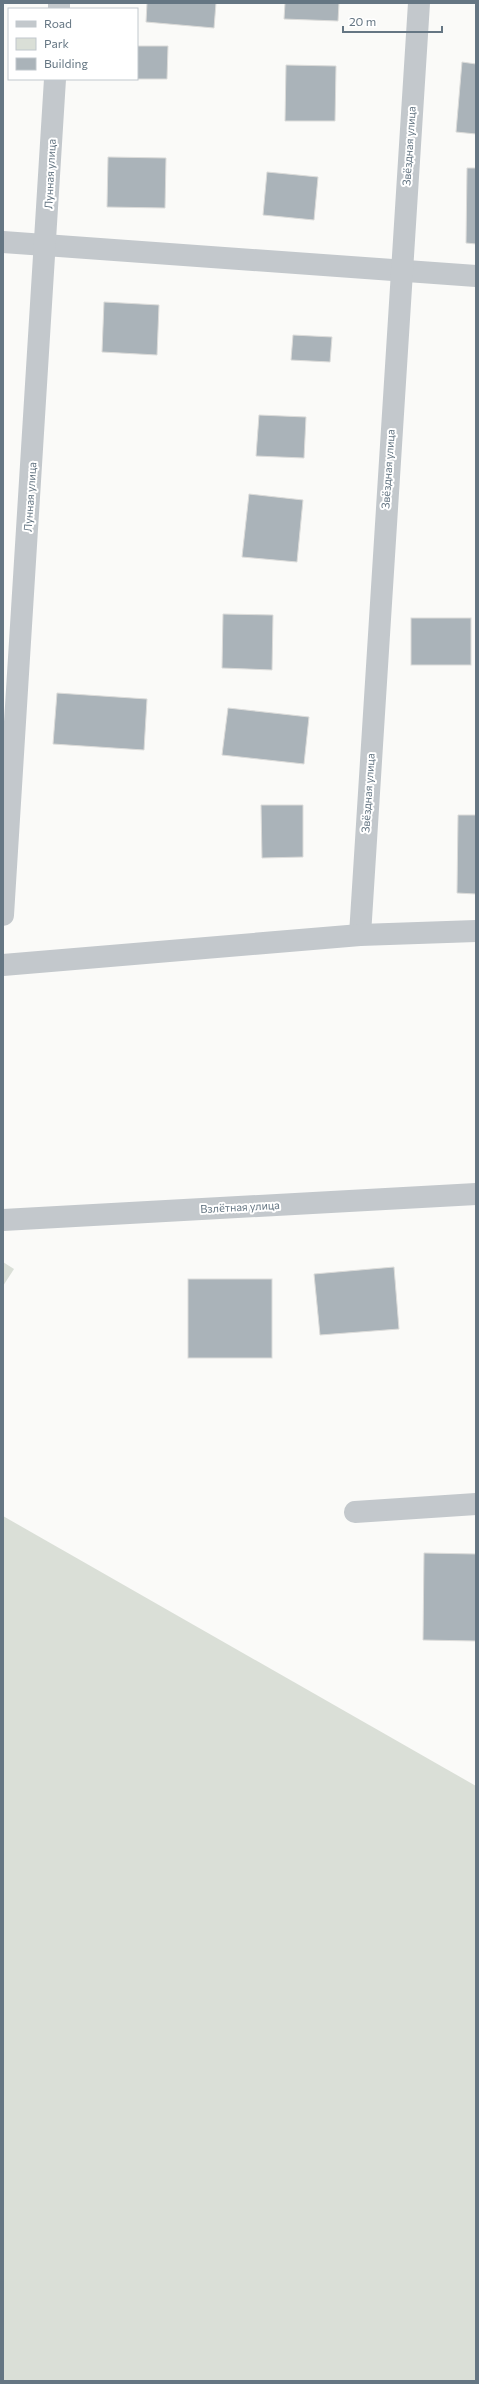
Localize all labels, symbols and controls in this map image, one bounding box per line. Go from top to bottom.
legend [8,8,138,80]
scale bar [343,8,442,34]
text: 20 m [349,14,376,28]
text: Road [44,16,72,30]
text: Park [44,36,70,50]
text: Building [44,56,88,70]
street label: Звёздная улица [399,106,418,186]
street label: Лунная улица [41,139,58,209]
street label: Звёздная улица [378,429,397,509]
street label: Лунная улица [21,462,38,532]
street label: Звёздная улица [358,753,377,833]
street label: Взлётная улица [200,1198,280,1215]

